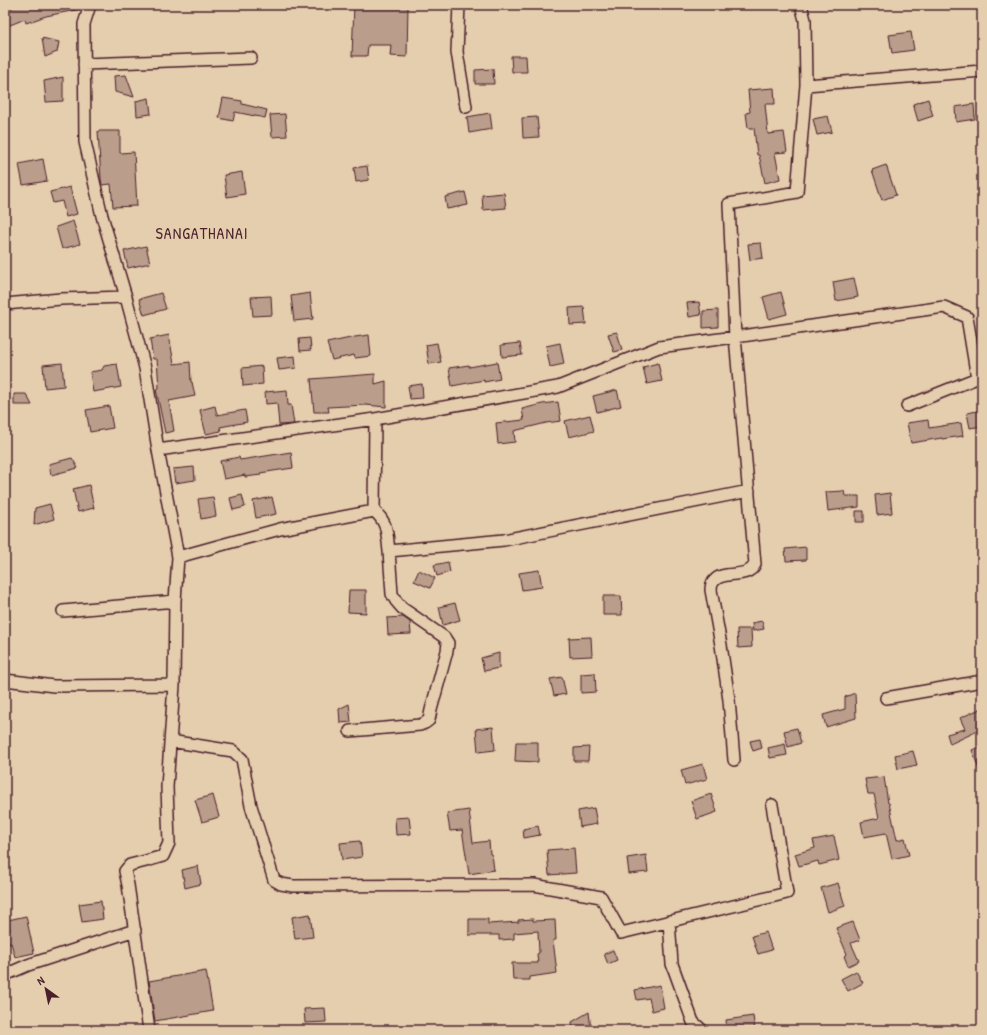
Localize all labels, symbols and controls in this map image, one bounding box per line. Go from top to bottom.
district label: SANGATHANAI [155,222,249,244]
north arrow [26,969,66,1009]
text: N [34,973,47,988]

